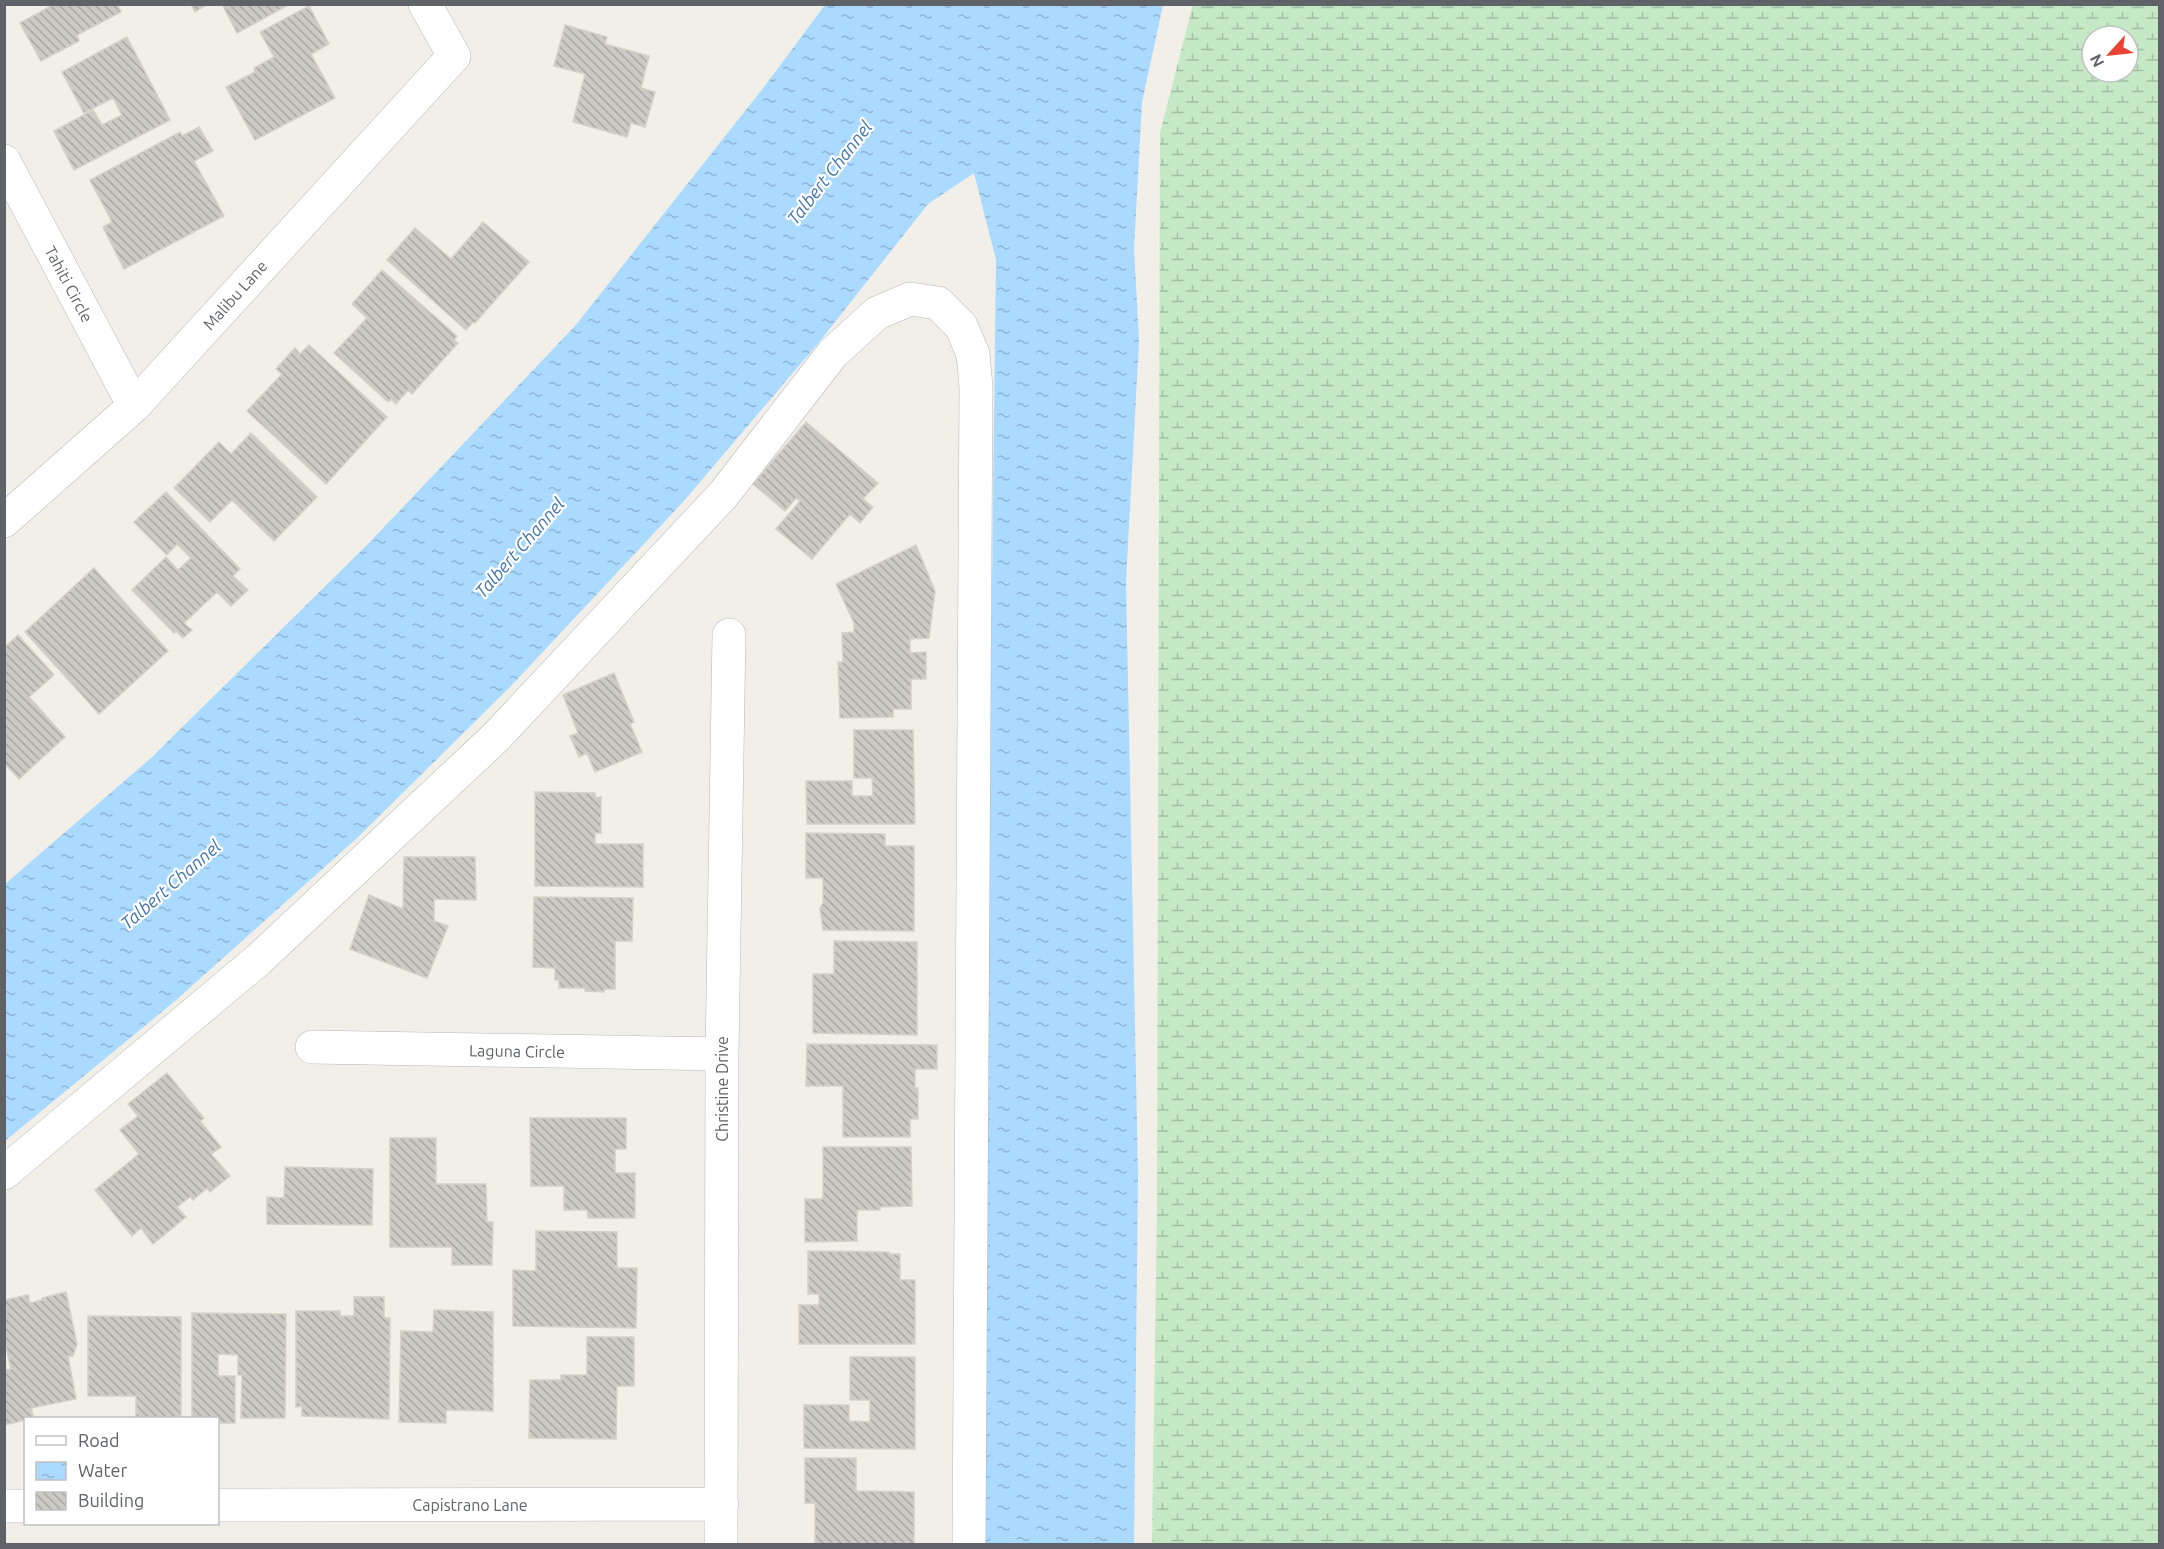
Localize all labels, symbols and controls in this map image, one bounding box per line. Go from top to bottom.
north arrow [2080,24,2140,84]
text: N [2086,51,2107,70]
water label: Talbert Channel [783,117,876,228]
street label: Tahiti Circle [41,243,97,325]
street label: Malibu Lane [199,257,271,333]
water label: Talbert Channel [470,493,568,601]
water label: Talbert Channel [116,835,224,933]
street label: Christine Drive [713,1036,731,1142]
street label: Laguna Circle [469,1041,565,1061]
legend [24,1417,219,1525]
text: Road [78,1430,120,1450]
text: Water [78,1460,128,1480]
text: Building [78,1490,144,1510]
street label: Capistrano Lane [412,1496,528,1514]

